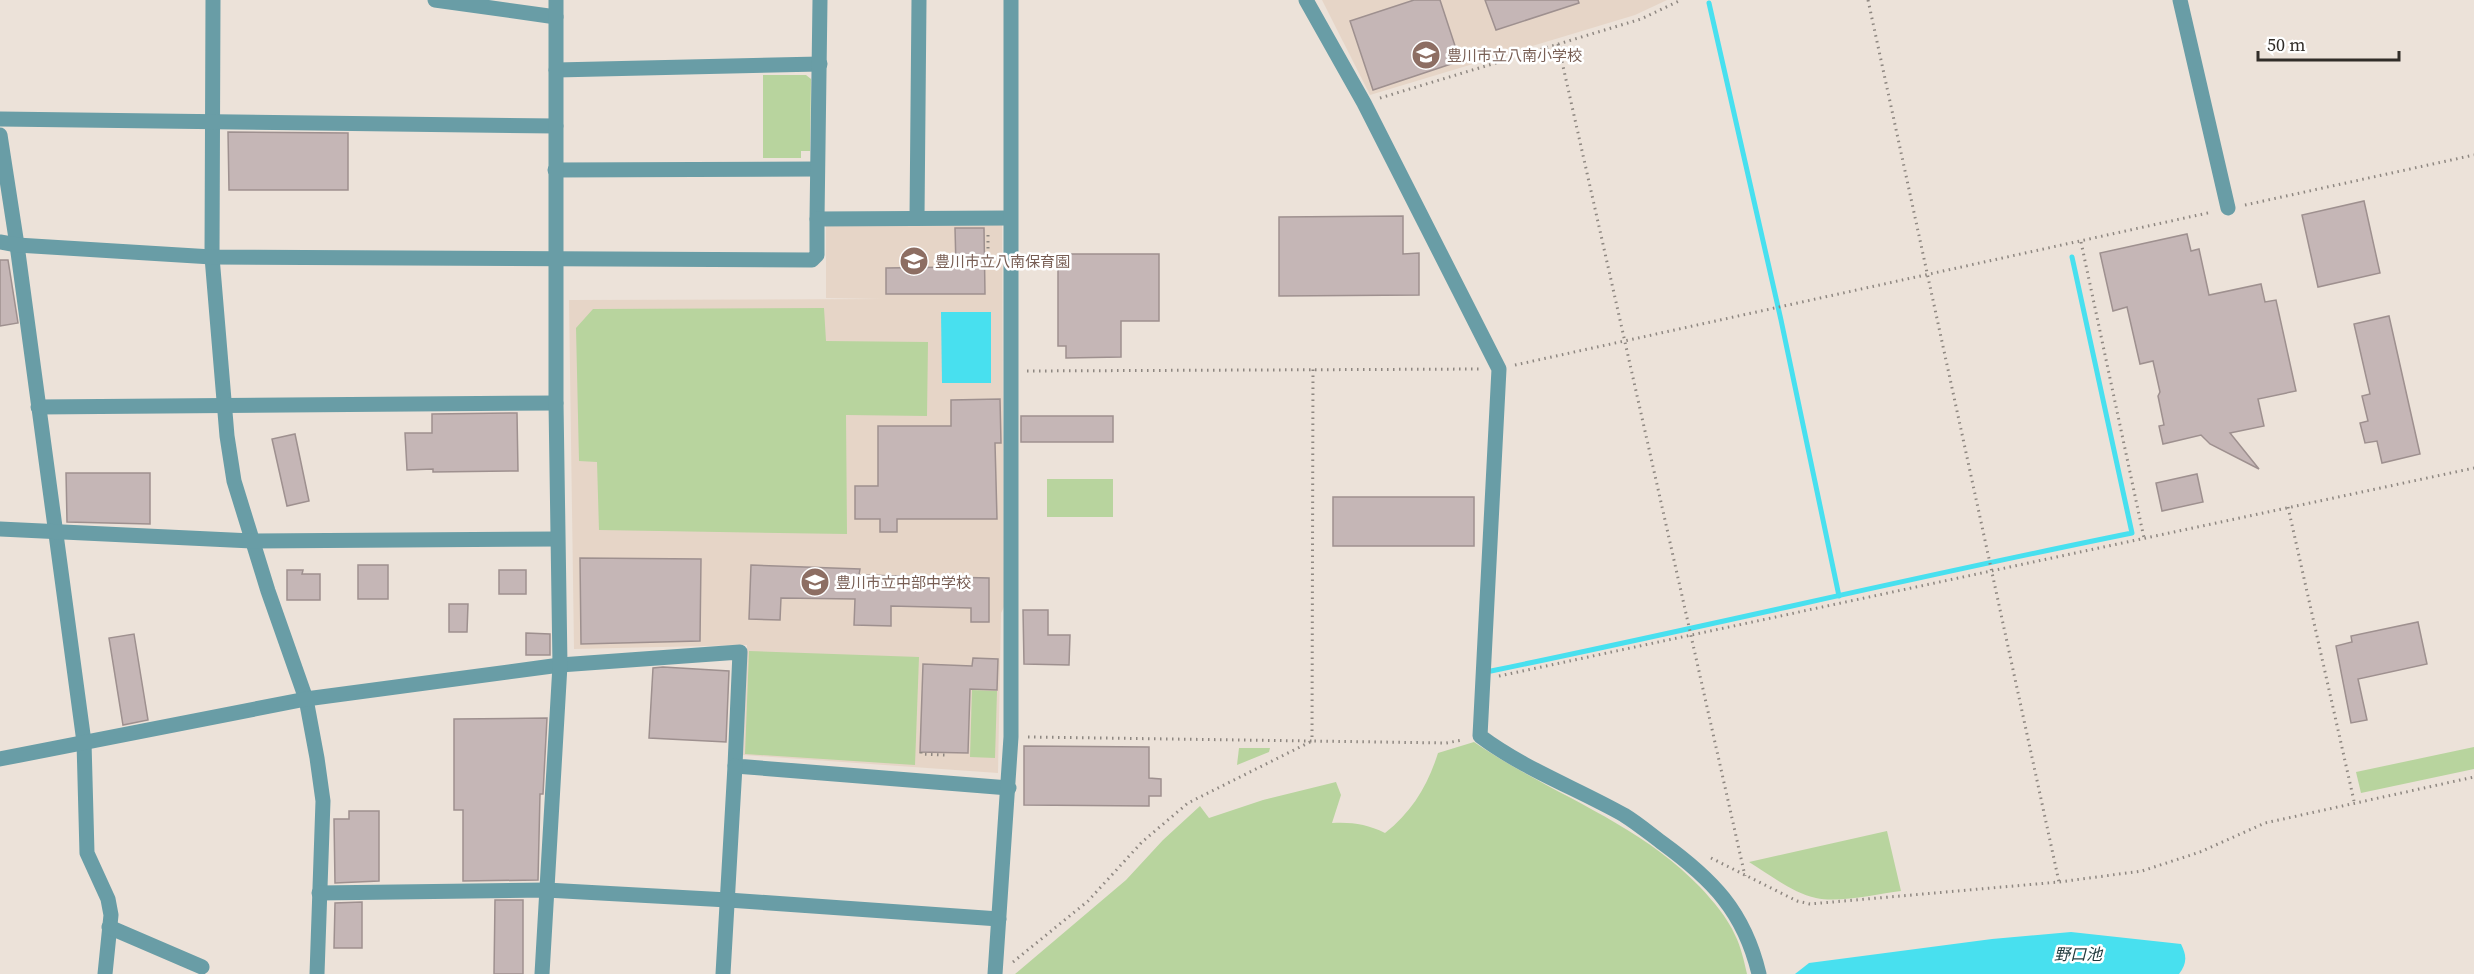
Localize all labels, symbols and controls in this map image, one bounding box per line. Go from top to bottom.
scale bar [2258,24,2399,62]
text: 50 m [2267,32,2305,57]
school or university icon: 豊川市立八南小学校 [1410,39,1442,71]
place label: 豊川市立八南小学校 [1447,45,1582,66]
school or university icon: 豊川市立八南保育園 [898,245,930,277]
place label: 豊川市立八南保育園 [935,251,1070,272]
school or university icon: 豊川市立中部中学校 [799,566,831,598]
place label: 豊川市立中部中学校 [836,572,971,593]
water label: 野口池 [2054,943,2104,965]

